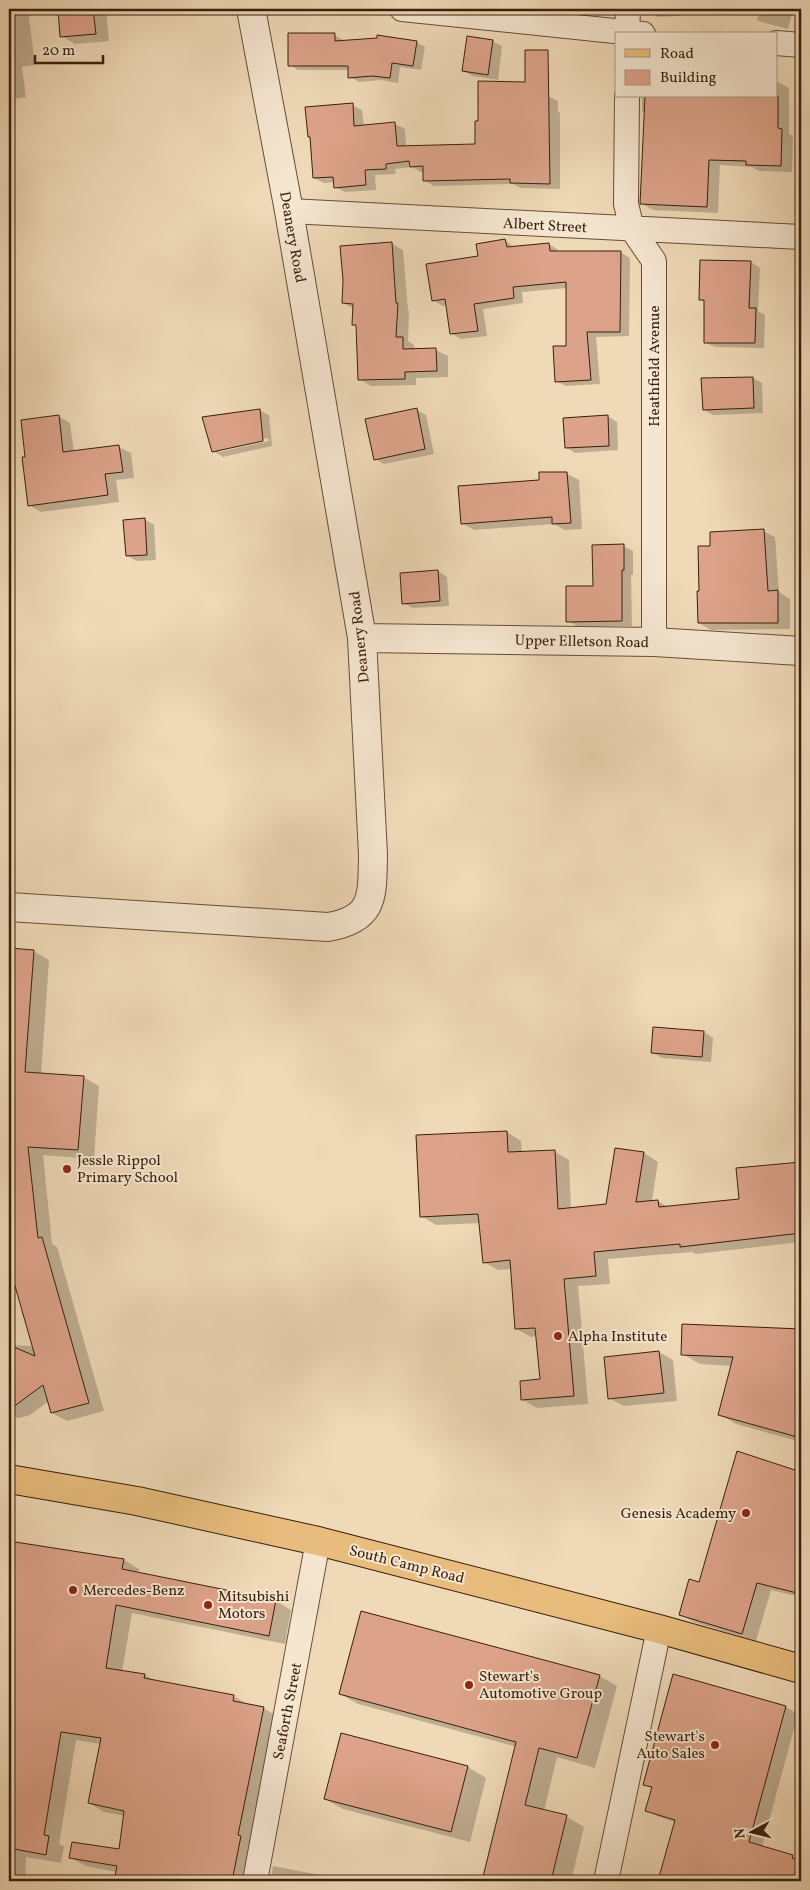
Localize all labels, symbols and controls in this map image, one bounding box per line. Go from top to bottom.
scale bar [35,32,102,64]
legend [615,32,778,98]
text: 20 m [42,41,75,62]
text: Road [660,44,694,65]
text: Building [660,68,717,89]
street label: Deanery Road [273,190,310,285]
street label: Albert Street [502,214,588,239]
street label: Heathfield Avenue [645,305,666,427]
street label: Deanery Road [345,590,376,684]
street label: Upper Elletson Road [515,631,649,654]
place label: Jessle Rippol Primary School [77,1151,178,1189]
marker: Jessle Rippol Primary School [61,1163,73,1175]
place label: Alpha Institute [568,1327,667,1348]
marker: Alpha Institute [552,1330,564,1342]
place label: Genesis Academy [621,1504,736,1525]
marker: Genesis Academy [740,1507,752,1519]
street label: South Camp Road [347,1541,466,1590]
place label: Mercedes-Benz [83,1581,185,1602]
marker: Mercedes-Benz [67,1584,79,1596]
place label: Mitsubishi Motors [218,1587,289,1625]
marker: Mitsubishi Motors [202,1599,214,1611]
street label: Seaforth Street [269,1661,308,1762]
place label: Stewart's Automotive Group [479,1667,602,1705]
marker: Stewart's Automotive Group [463,1679,475,1691]
place label: Stewart's Auto Sales [636,1727,705,1765]
marker: Stewart's Auto Sales [709,1739,721,1751]
north arrow [728,1808,778,1858]
text: N [731,1827,751,1840]

